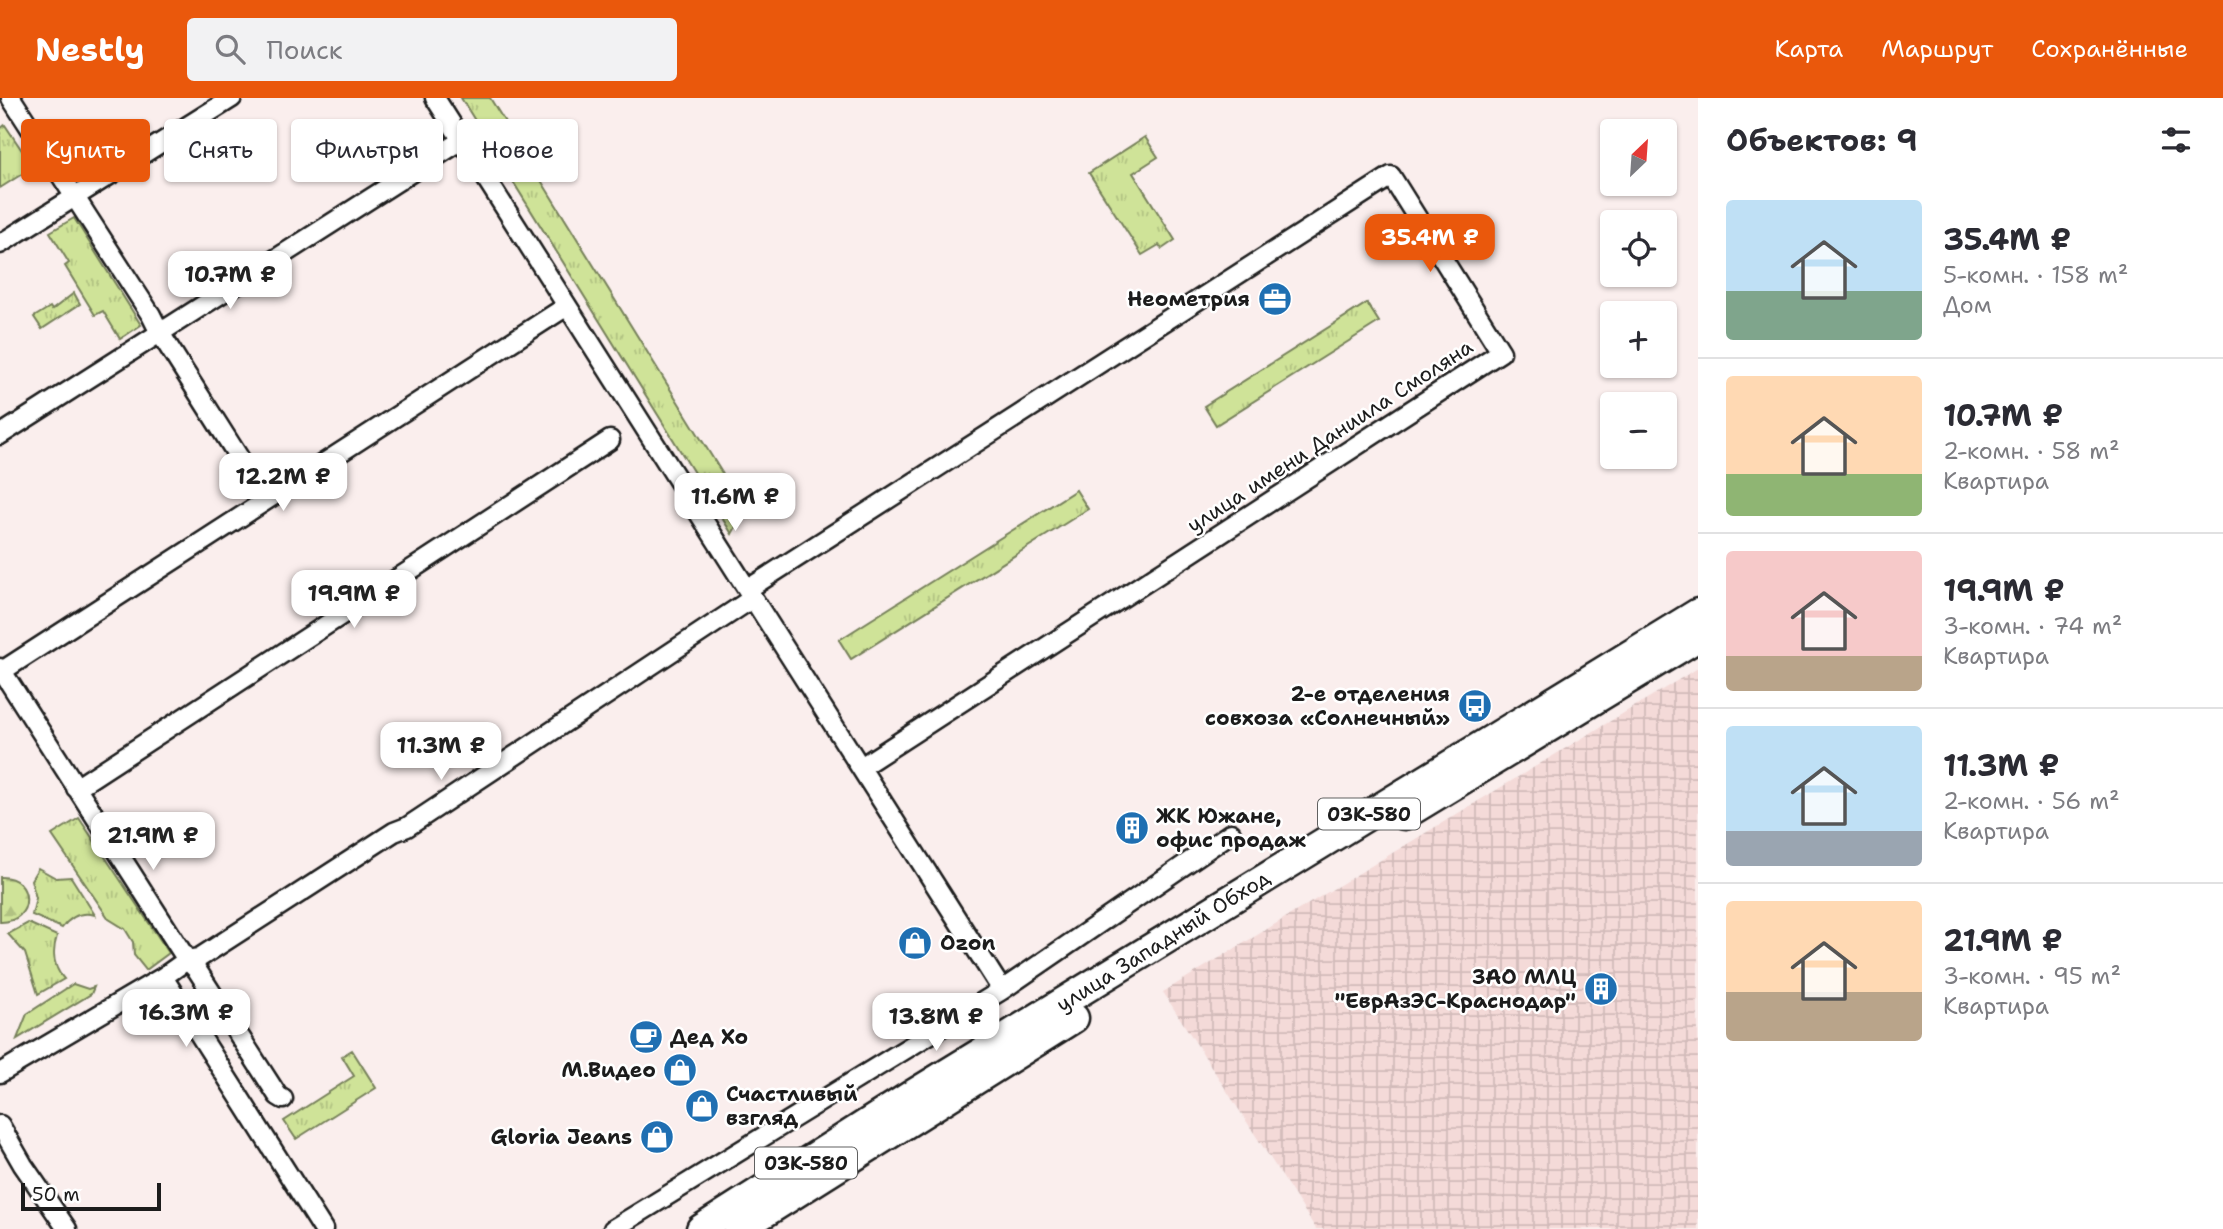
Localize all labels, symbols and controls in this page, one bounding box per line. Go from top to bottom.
search box [187,18,677,81]
text: Nestly [35,27,145,72]
icon: search [211,30,249,68]
text: Поиск [267,32,342,67]
text: Карта [1775,33,1843,65]
text: Маршрут [1881,33,1993,65]
text: Сохранённые [2031,33,2188,65]
chip: Купить [21,119,150,182]
chip: Снять [164,119,277,182]
chip: Фильтры [291,119,443,182]
chip: Новое [457,119,578,182]
north arrow [1600,119,1676,196]
map controls [1600,119,1677,469]
text: Объектов: 9 [1726,120,1918,161]
icon: filters [2157,121,2195,159]
button: locate [1600,210,1677,287]
pin: 35.4M ₽ [1365,214,1495,274]
text: 35.4M ₽ [1943,219,2071,260]
text: 35.4M ₽ [1381,222,1479,252]
icon: home [1782,228,1866,312]
pin: 10.7M ₽ [165,252,295,311]
text: 10.7M ₽ [184,259,276,289]
text: 5-комн. · 158 m² [1943,260,2128,290]
office icon: Неометрия [1256,280,1294,318]
place label: Неометрия [1127,285,1250,313]
text: Дом [1943,290,1992,320]
button: + [1600,301,1677,378]
street label: улица имени Даниила Смоляна [1182,333,1478,539]
button: − [1600,392,1677,469]
text: 10.7M ₽ [1943,395,2063,436]
icon: home [1782,404,1866,488]
text: 2-комн. · 58 m² [1943,436,2120,466]
pin: 12.2M ₽ [218,454,348,513]
text: 12.2M ₽ [235,461,331,491]
text: Квартира [1943,466,2049,496]
pin: 11.6M ₽ [670,474,800,533]
text: 11.6M ₽ [690,481,780,511]
pin: 19.9M ₽ [289,570,419,630]
text: 19.9M ₽ [1943,570,2065,611]
text: 19.9M ₽ [307,578,401,608]
icon: home [1782,579,1866,663]
text: 3-комн. · 74 m² [1943,611,2122,641]
text: Квартира [1943,641,2049,671]
place label: 2-е отделения совхоза «Солнечный» [1205,680,1450,732]
bus stop icon: 2-е отделения совхоза «Солнечный» [1456,687,1494,725]
pin: 11.3M ₽ [376,722,506,782]
text: 11.3M ₽ [396,730,486,760]
text: 11.3M ₽ [1943,745,2060,786]
icon: home [1782,754,1866,838]
text: 2-комн. · 56 m² [1943,786,2120,816]
road number: 03К-580 [1318,799,1420,830]
place label: ЖК Южане, офис продаж [1156,802,1306,854]
building icon: ЖК Южане, офис продаж [1113,809,1151,847]
pin: 21.9M ₽ [88,812,218,872]
text: Квартира [1943,816,2049,846]
text: 21.9M ₽ [107,820,199,850]
street label: улица Западный Обход [1051,864,1275,1018]
text: 21.9M ₽ [1943,920,2063,961]
shop icon: Ozon [896,924,934,962]
place label: Ozon [940,929,995,957]
icon: home [1782,929,1866,1013]
text: 3-комн. · 95 m² [1943,961,2121,991]
place label: ЗАО МЛЦ "ЕврАзЭС-Краснодар" [1334,963,1577,1015]
building icon: ЗАО МЛЦ "ЕврАзЭС-Краснодар" [1582,970,1620,1008]
pin: 16.3M ₽ [121,990,251,1049]
text: Квартира [1943,991,2049,1021]
pin: 13.8M ₽ [871,993,1001,1053]
text: 16.3M ₽ [138,997,234,1027]
text: 13.8M ₽ [888,1001,984,1031]
cafe icon: Дед Хо [627,1018,665,1056]
place label: Дед Хо [670,1023,748,1051]
shop icon: М.Видео [661,1051,699,1089]
place label: М.Видео [561,1056,656,1084]
place label: Счастливый взгляд [726,1080,858,1132]
shop icon: Счастливый взгляд [683,1087,721,1125]
shop icon: Gloria Jeans [638,1118,676,1156]
place label: Gloria Jeans [491,1123,632,1151]
road number: 03К-580 [755,1148,857,1178]
scale bar [21,1180,161,1212]
text: 50 m [32,1182,80,1207]

